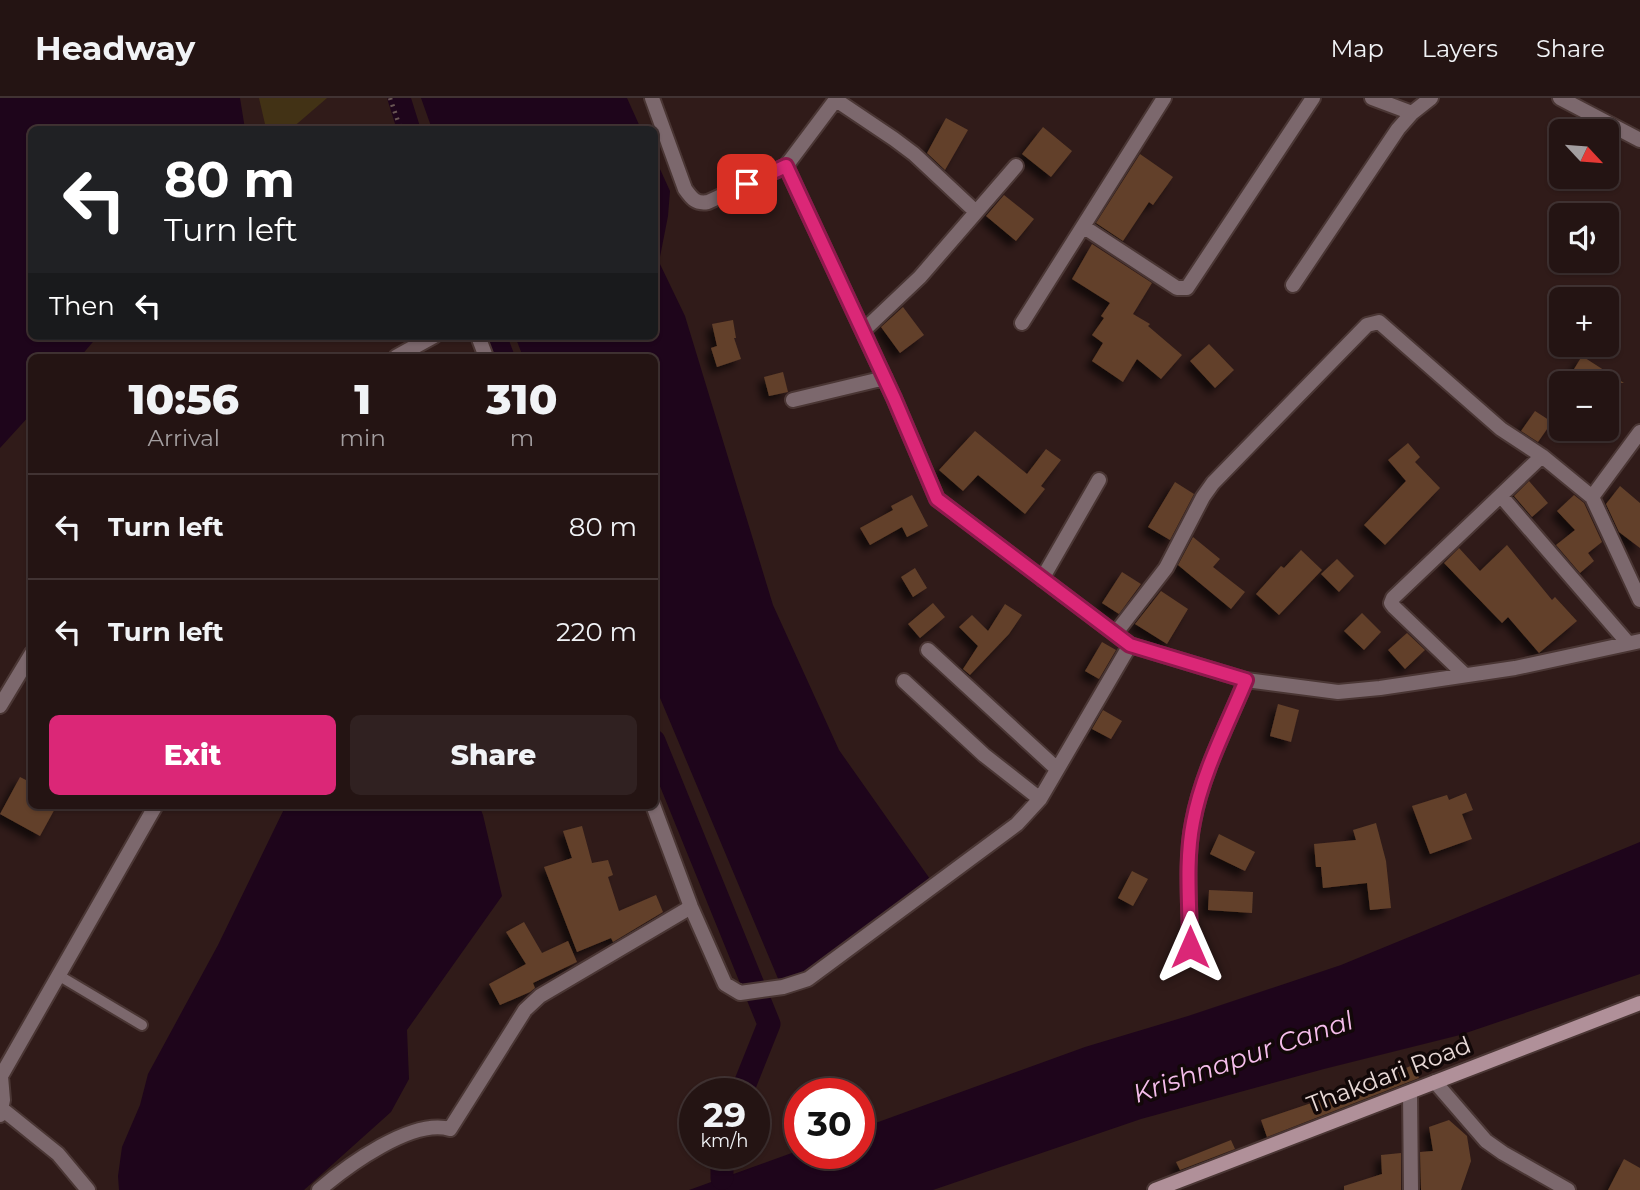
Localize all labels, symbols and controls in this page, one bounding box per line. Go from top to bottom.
text: Headway [35,28,195,68]
text: Map [1330,34,1384,63]
text: Layers [1422,34,1498,63]
text: Share [1536,34,1605,63]
north arrow [1549,119,1619,189]
map controls [1549,119,1619,441]
text: 80 m [164,150,295,209]
icon: left [49,154,140,245]
pin [717,154,777,214]
icon: arrive [728,165,766,203]
button: sound [1549,203,1619,273]
text: Turn left [164,210,298,249]
icon: left [129,287,167,325]
button: + [1549,287,1619,357]
text: Then [49,290,115,322]
button: − [1549,371,1619,441]
text: 10:56 [129,373,239,425]
text: 1 [354,373,371,425]
text: 310 [486,373,557,425]
text: Arrival [148,424,220,452]
text: min [340,424,386,452]
text: m [510,424,534,452]
icon: left [49,508,87,546]
text: Turn left [108,511,224,543]
text: 80 m [569,511,637,543]
icon: left [49,613,87,651]
text: Turn left [108,616,224,648]
text: 220 m [556,616,637,648]
button: Exit [49,715,336,795]
button: Share [350,715,637,795]
position arrow [1153,910,1227,984]
water label: Krishnapur Canal [1128,1004,1358,1110]
street label: Thakdari Road [1303,1030,1475,1119]
speed limit sign: 30 [784,1078,875,1169]
text: 29 [703,1093,746,1136]
text: km/h [700,1130,749,1152]

